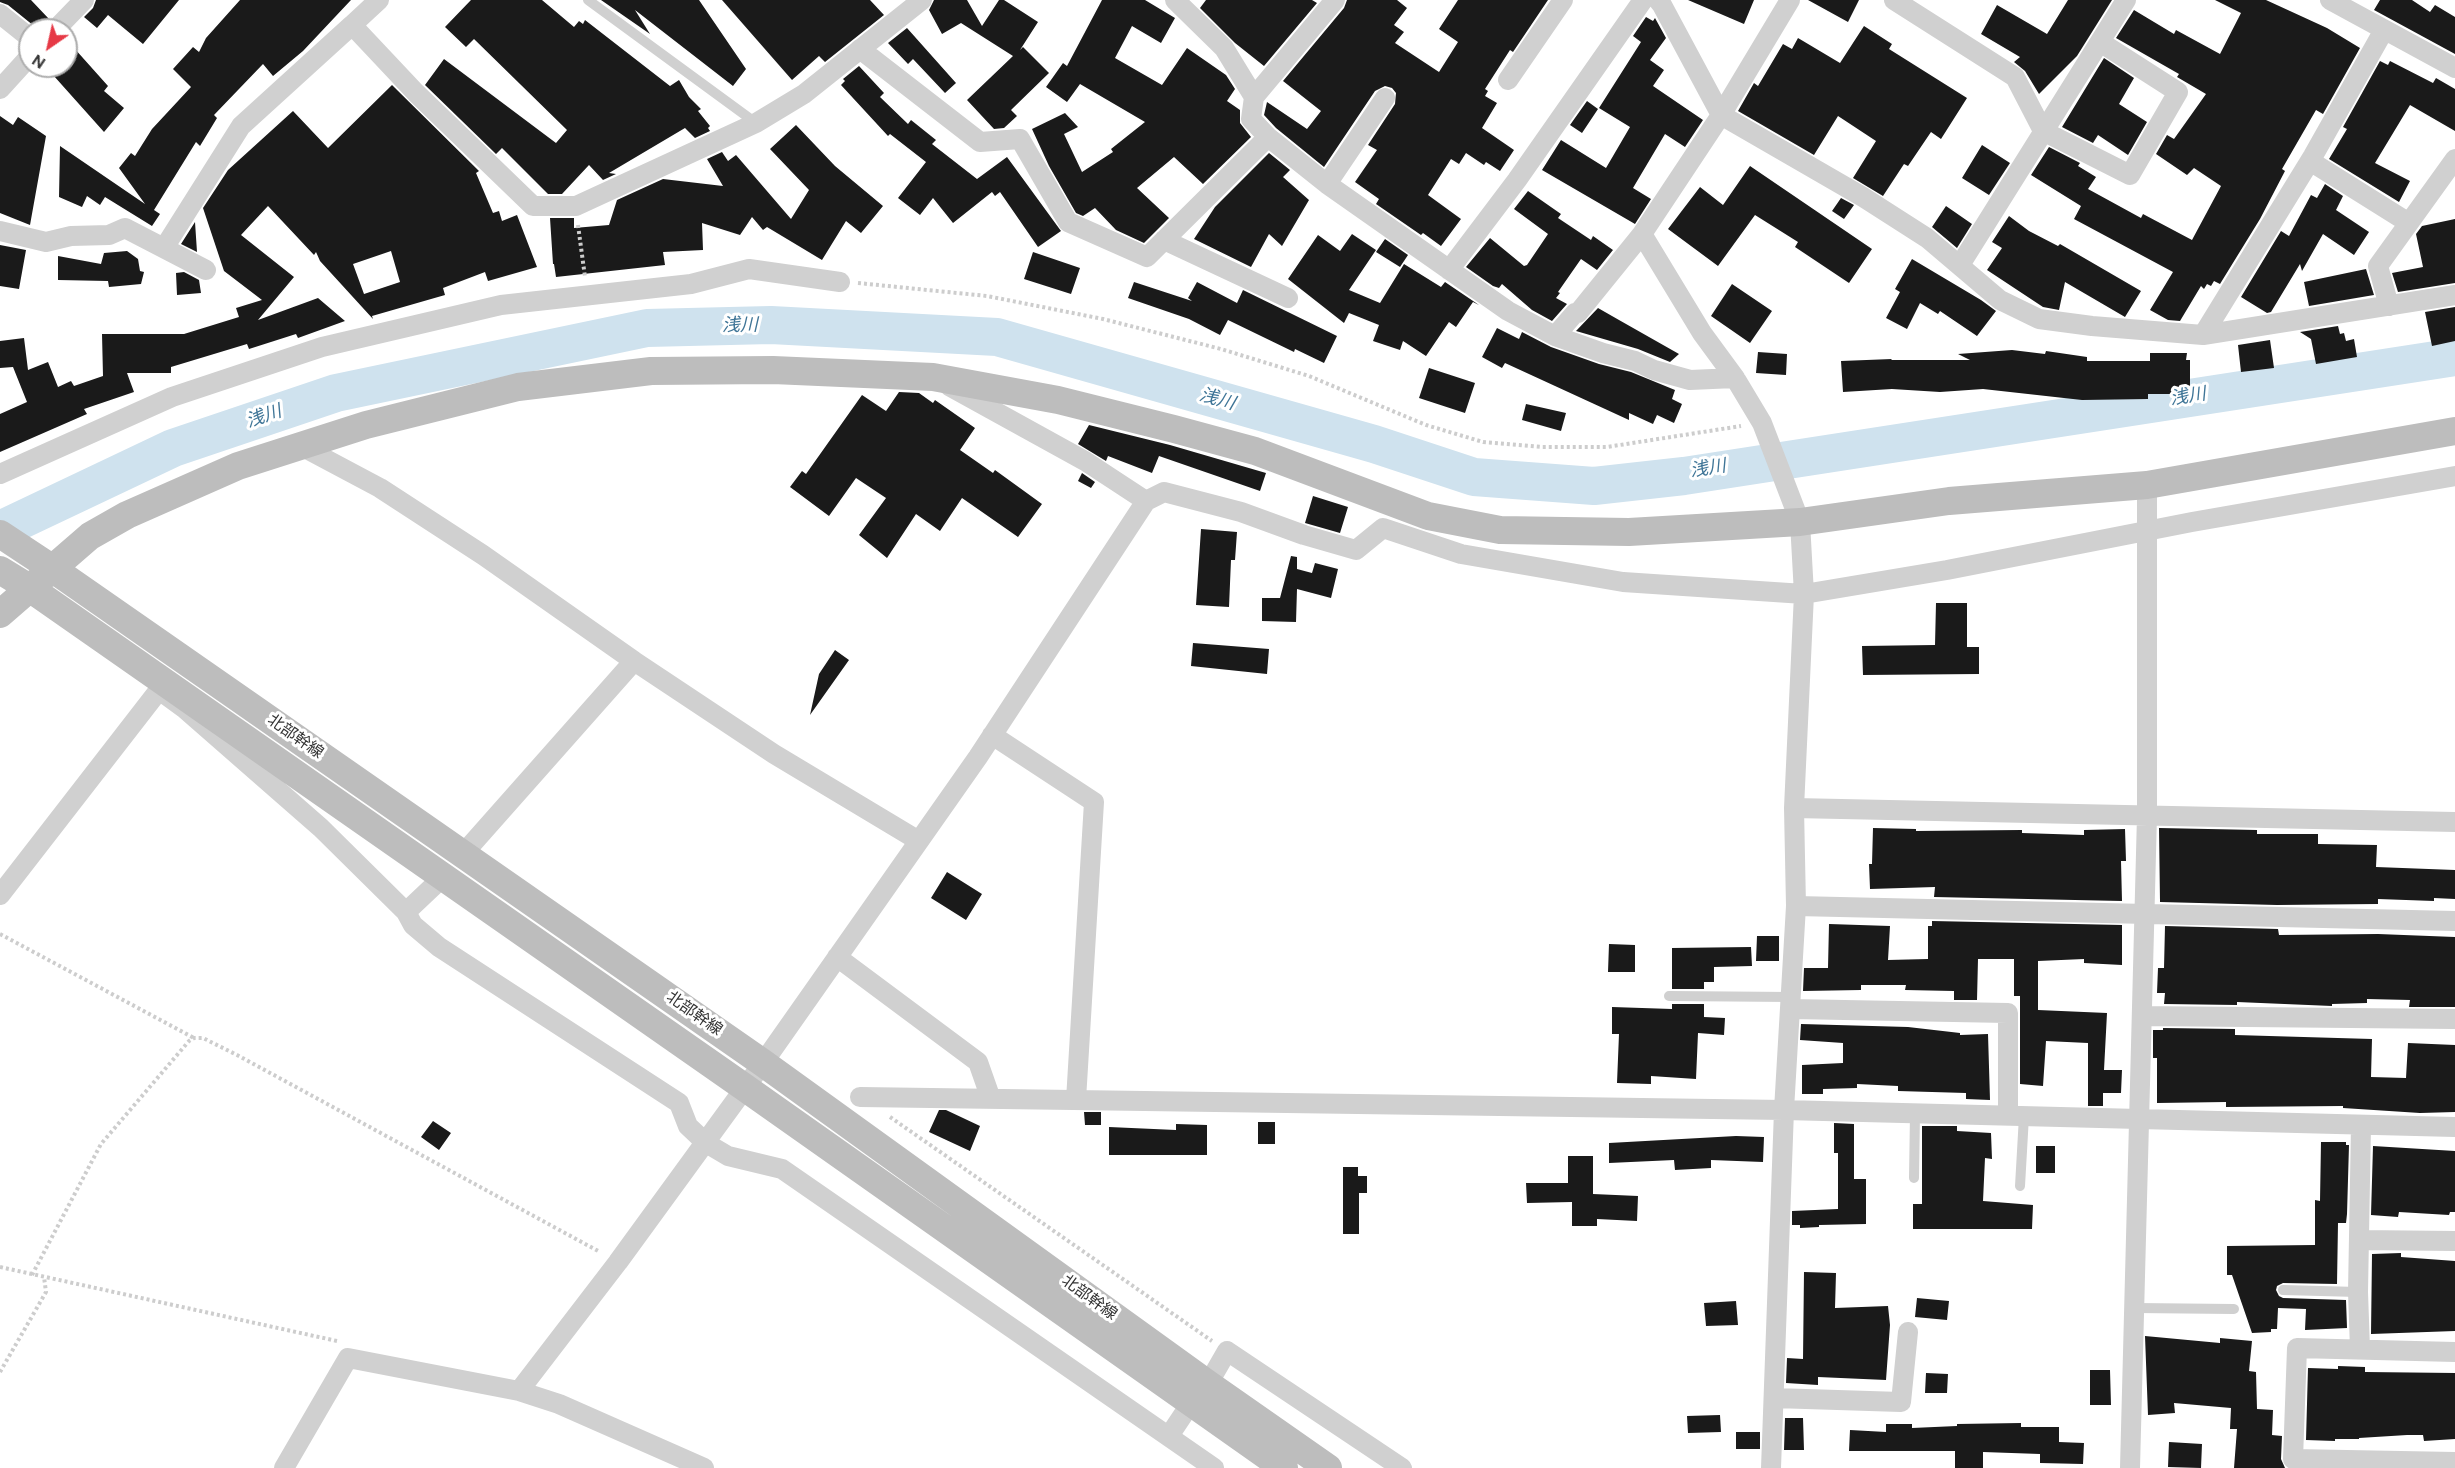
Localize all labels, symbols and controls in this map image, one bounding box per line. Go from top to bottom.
north arrow [18,18,78,78]
text: N [28,50,49,74]
water label: 浅川 [722,315,758,337]
water label: 浅川 [2169,384,2207,410]
water label: 浅川 [1197,385,1237,415]
water label: 浅川 [243,401,285,433]
water label: 浅川 [1689,456,1727,482]
street label: 北部幹線 [263,711,327,763]
street label: 北部幹線 [662,988,726,1040]
street label: 北部幹線 [1057,1271,1121,1325]

